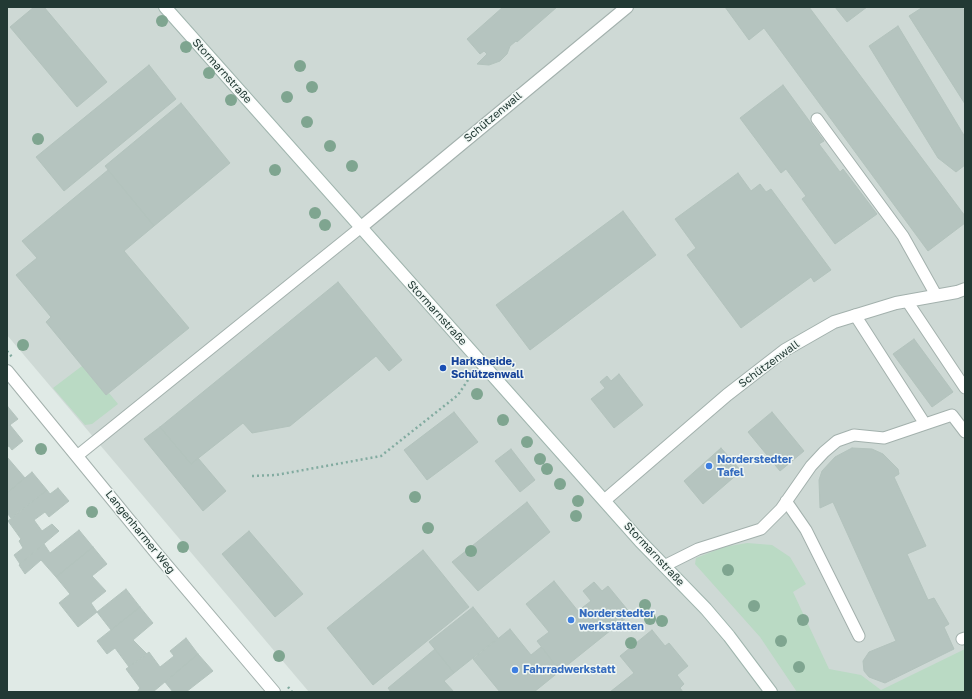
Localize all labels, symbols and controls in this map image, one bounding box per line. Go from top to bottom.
street label: Stormarnstraße [189,36,255,106]
street label: Schützenwall [461,89,525,145]
street label: Stormarnstraße [404,278,470,348]
street label: Schützenwall [736,338,802,390]
place label: Harksheide, Schützenwall [451,355,524,381]
marker: Harksheide, Schützenwall [438,363,448,373]
place label: Norderstedter Tafel [717,453,793,479]
marker: Norderstedter Tafel [704,461,714,471]
street label: Langenharmer Weg [102,488,178,576]
street label: Stormarnstraße [621,519,687,589]
place label: Norderstedter werkstätten [579,607,655,633]
marker: Norderstedter werkstätten [566,615,576,625]
place label: Fahrradwerkstatt [523,663,616,677]
marker: Fahrradwerkstatt [510,665,520,675]

